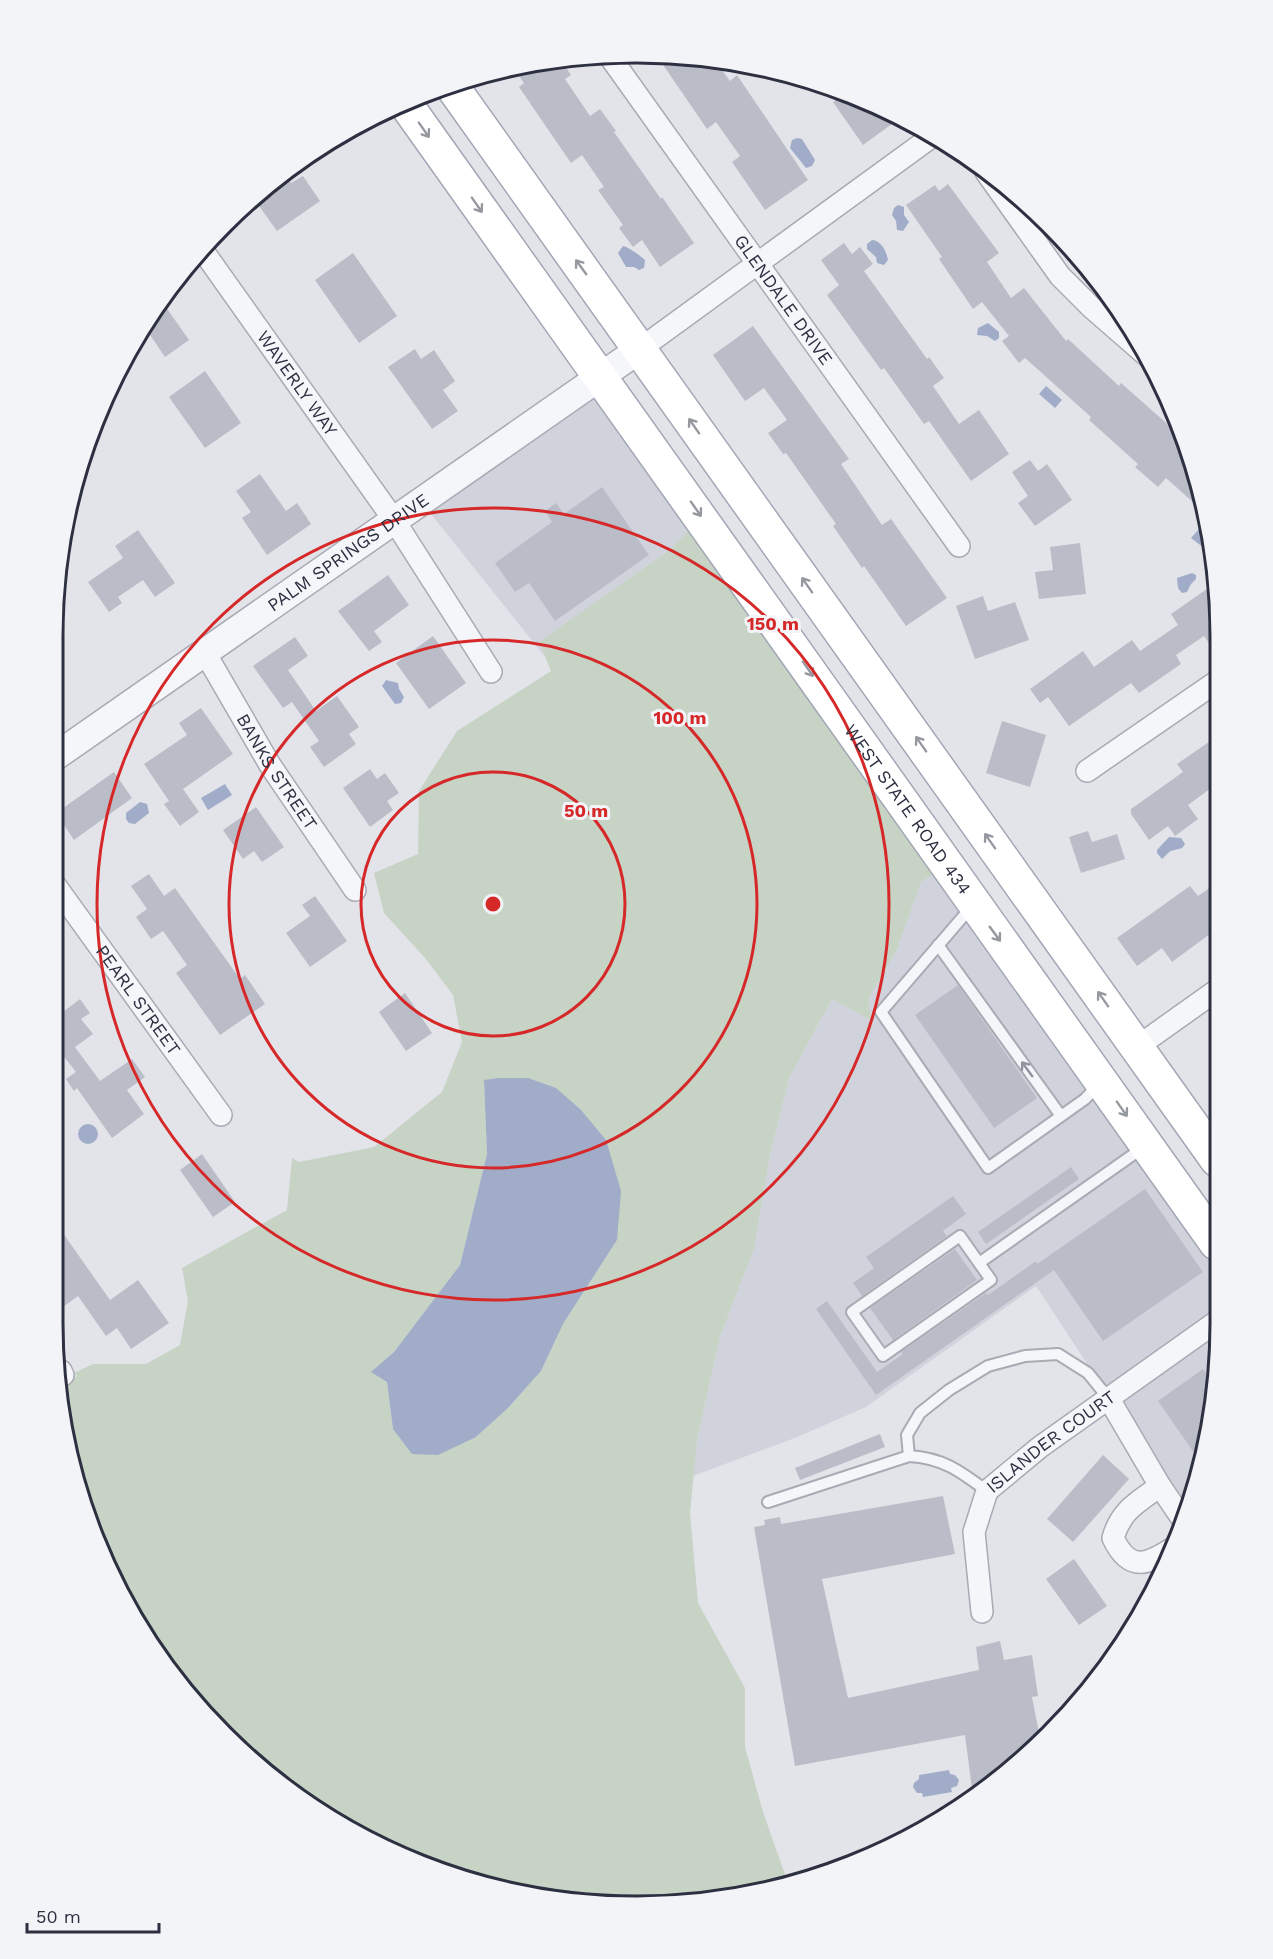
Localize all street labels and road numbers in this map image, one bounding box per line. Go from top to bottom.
street label: GLENDALE DRIVE [730,230,837,369]
street label: WAVERLY WAY [253,326,342,440]
street label: PALM SPRINGS DRIVE [263,489,432,615]
street label: BANKS STREET [233,710,322,834]
street label: WEST STATE ROAD 434 [840,720,976,898]
street label: PEARL STREET [92,941,185,1059]
street label: ISLANDER COURT [982,1386,1119,1497]

